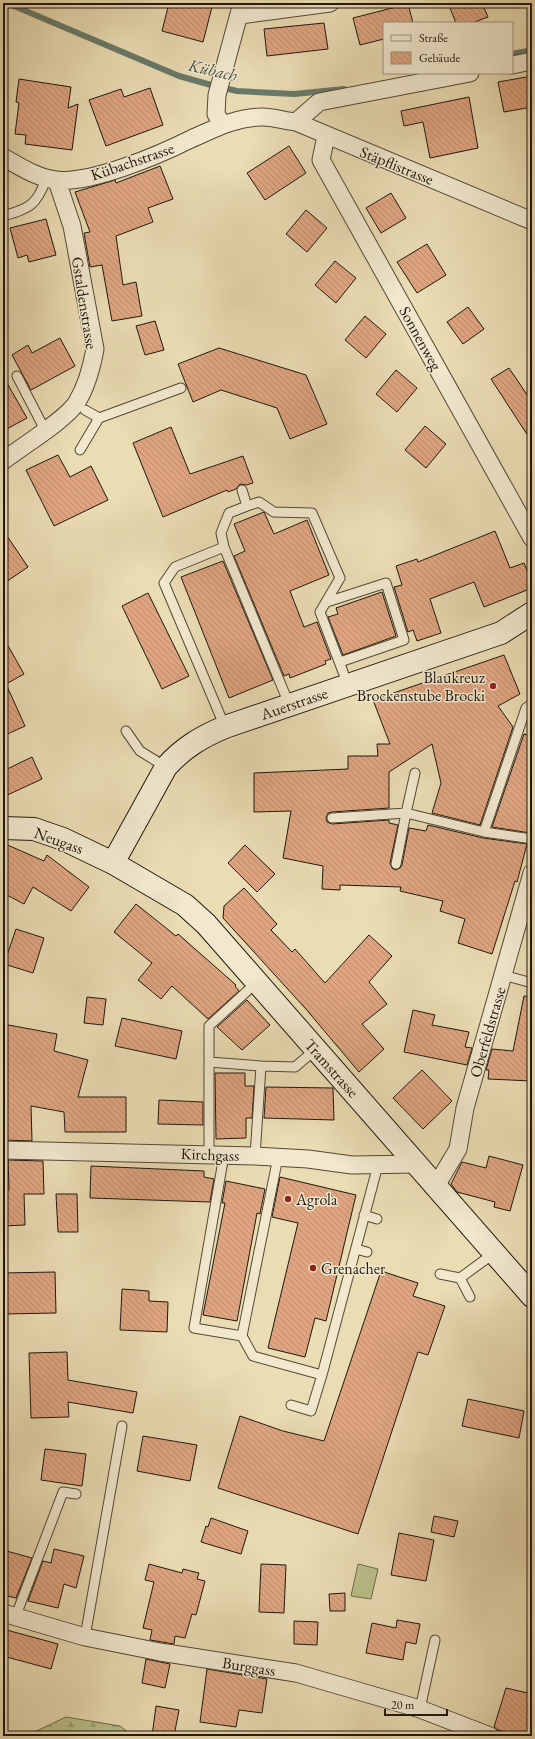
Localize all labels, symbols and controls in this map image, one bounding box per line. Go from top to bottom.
legend [383,22,513,74]
text: Straße [419,30,448,46]
text: Gebäude [419,50,461,66]
water label: Kübach [185,54,240,86]
street label: Kübachstrasse [88,137,177,186]
street label: Stäpflistrasse [357,141,437,190]
street label: Gstaldenstrasse [67,255,102,351]
street label: Sonnenweg [394,302,447,375]
place label: Blaukreuz Brockenstube Brocki [357,667,485,706]
marker: Blaukreuz Brockenstube Brocki [488,681,498,691]
street label: Auerstrasse [257,682,330,725]
street label: Neugass [31,822,86,859]
street label: Oberfeldstrasse [465,984,510,1080]
street label: Tramstrasse [300,1035,363,1102]
street label: Kirchgass [180,1143,240,1166]
place label: Agrola [295,1189,338,1210]
marker: Agrola [283,1194,293,1204]
place label: Grenacher [321,1258,386,1279]
marker: Grenacher [308,1263,318,1273]
street label: Burggass [221,1652,277,1681]
scale bar [385,1691,447,1717]
text: 20 m [391,1697,415,1713]

